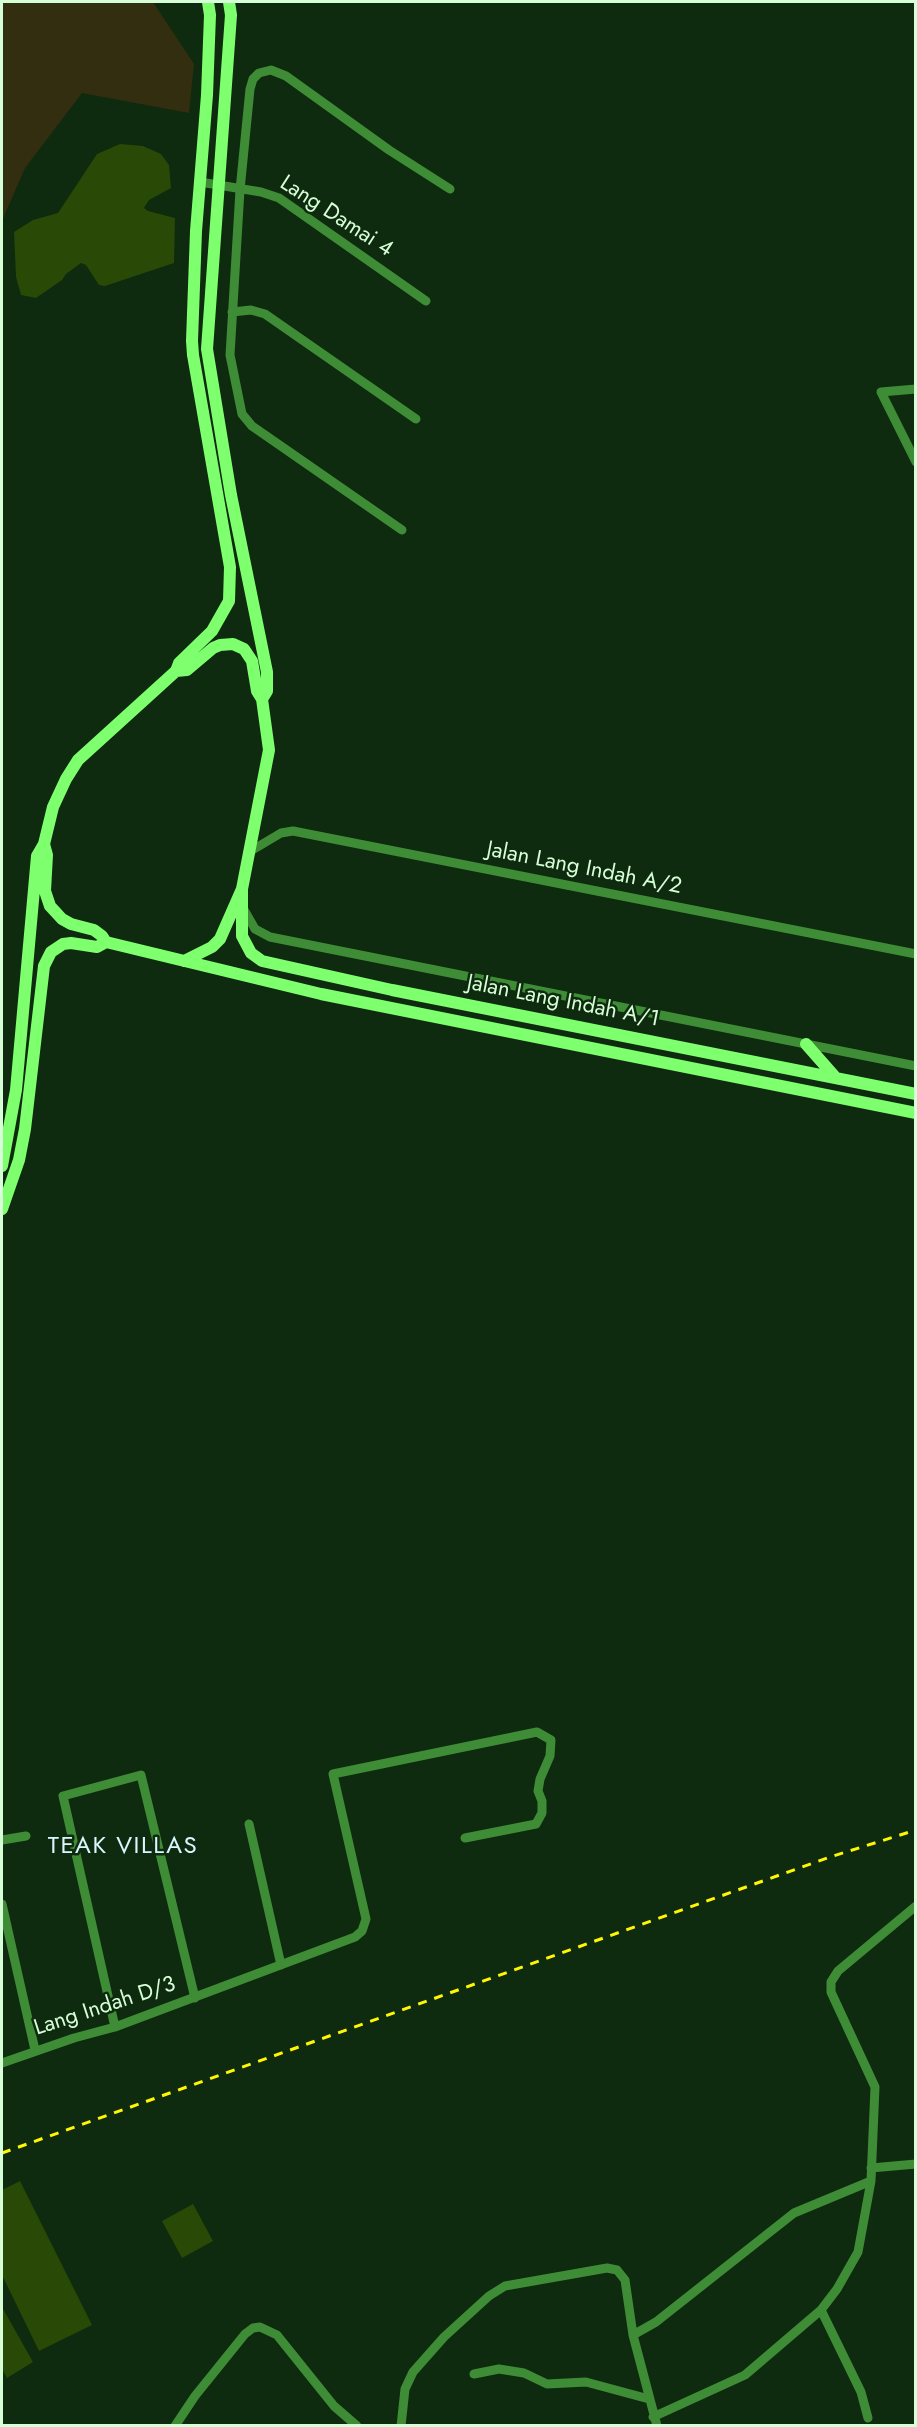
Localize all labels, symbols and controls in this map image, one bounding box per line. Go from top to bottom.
street label: Lang Damai 4 [274,171,398,263]
street label: Jalan Lang Indah A/2 [484,837,684,901]
street label: Jalan Lang Indah A/1 [465,970,661,1034]
district label: TEAK VILLAS [48,1833,198,1861]
street label: Lang Indah D/3 [31,1972,179,2042]

